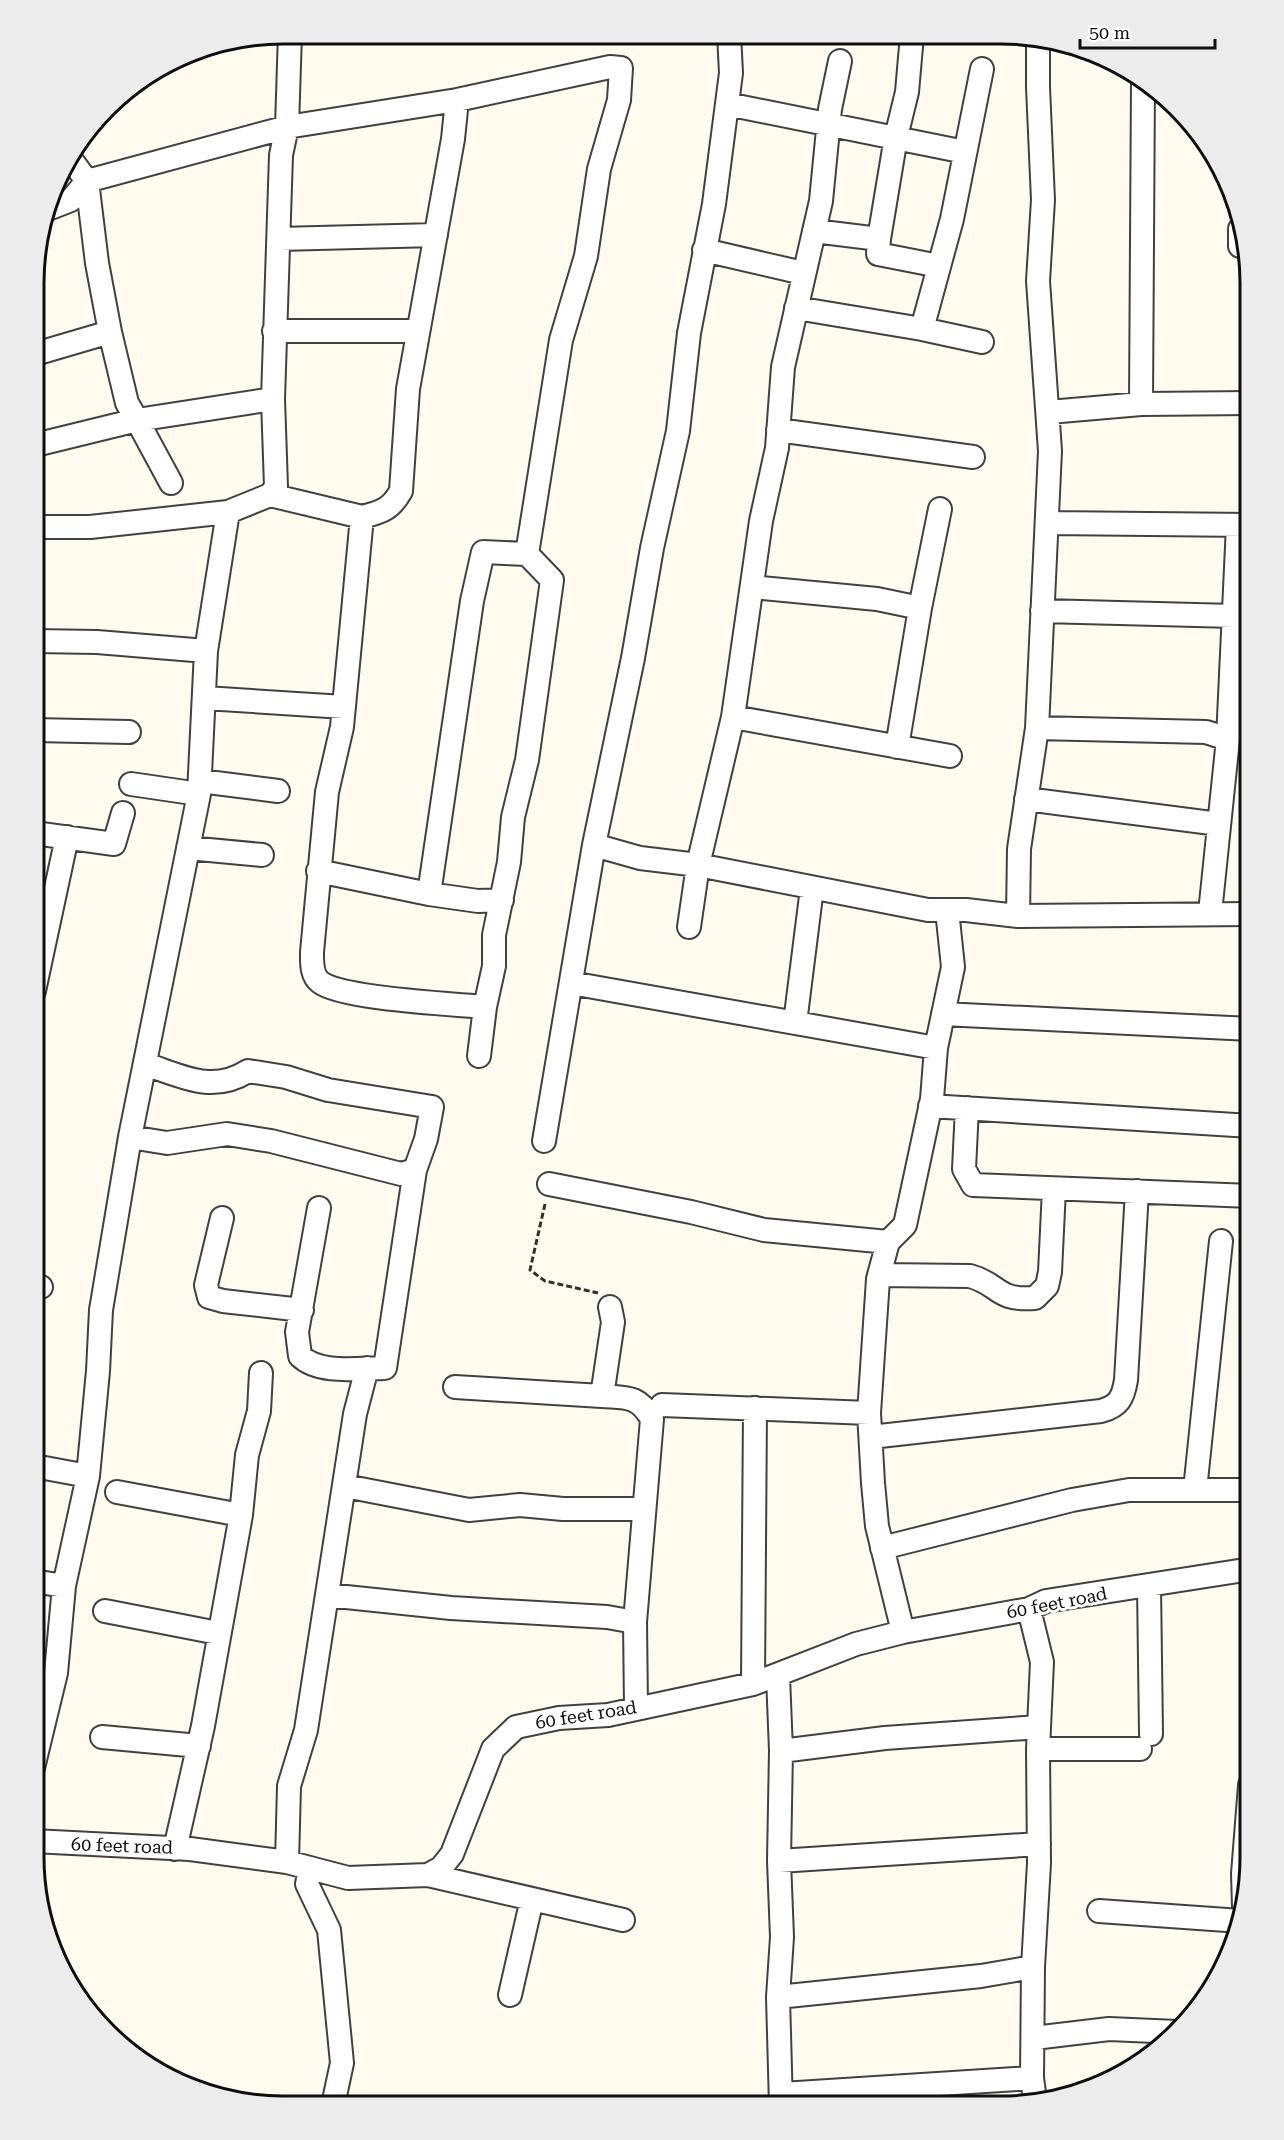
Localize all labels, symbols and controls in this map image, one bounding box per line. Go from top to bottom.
scale bar [1080,12,1215,50]
text: 50 m [1089,22,1130,43]
street label: 60 feet road [1005,1582,1109,1623]
street label: 60 feet road [534,1696,638,1733]
street label: 60 feet road [71,1833,174,1858]

